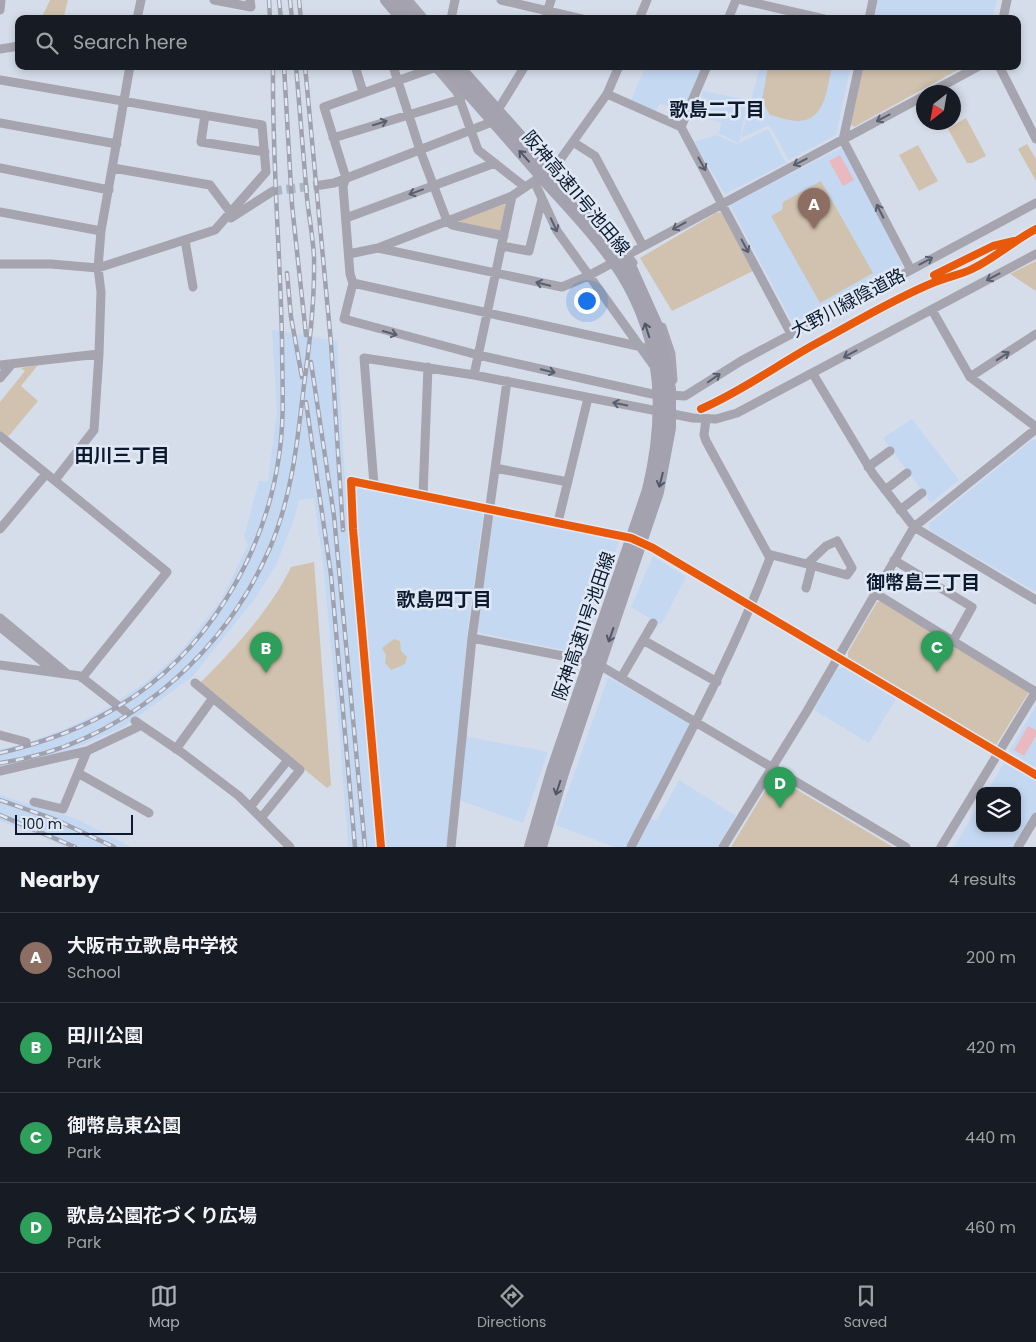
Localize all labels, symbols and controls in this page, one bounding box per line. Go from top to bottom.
search box [15,15,1021,70]
icon: search [33,29,61,57]
text: Search here [73,29,187,56]
north arrow [916,85,961,130]
district label: 歌島二丁目 [669,96,765,123]
one-way arrow [876,113,891,123]
one-way arrow [371,118,387,127]
street label: 阪神高速11号池田線 [517,125,636,260]
one-way arrow [518,150,530,163]
one-way arrow [698,157,708,171]
one-way arrow [792,157,807,167]
one-way arrow [409,188,424,197]
pin: A [798,188,830,229]
one-way arrow [875,204,884,219]
one-way arrow [550,217,560,232]
one-way arrow [672,221,687,231]
one-way arrow [741,238,750,253]
one-way arrow [919,256,934,266]
street label: 大野川緑陰道路 [786,262,909,343]
one-way arrow [986,273,1001,282]
one-way arrow [535,279,551,288]
your location [574,288,600,314]
one-way arrow [642,323,651,338]
one-way arrow [382,329,398,338]
one-way arrow [843,350,858,359]
one-way arrow [996,350,1010,361]
one-way arrow [540,367,556,376]
one-way arrow [707,373,721,383]
one-way arrow [613,399,629,408]
district label: 田川三丁目 [74,442,170,469]
one-way arrow [656,472,666,488]
street label: 阪神高速11号池田線 [546,548,621,703]
district label: 御幣島三丁目 [866,569,980,596]
district label: 歌島四丁目 [396,586,492,613]
one-way arrow [606,626,615,642]
pin: C [921,631,953,672]
pin: B [250,632,282,673]
pin: D [764,767,796,808]
one-way arrow [552,780,562,796]
map controls [976,787,1021,832]
button: layers [976,787,1021,832]
scale bar [15,812,132,835]
text: 100 m [22,814,62,834]
text: Nearby [20,865,100,894]
text: 4 results [949,868,1016,891]
text: 大阪市立歌島中学校 [67,932,238,959]
text: A [30,946,42,969]
text: 200 m [966,946,1016,969]
text: School [67,961,121,984]
text: 田川公園 [67,1022,143,1049]
text: B [31,1036,41,1059]
text: 420 m [966,1036,1016,1059]
text: Park [67,1051,101,1074]
text: 御幣島東公園 [67,1112,181,1139]
text: C [30,1126,42,1149]
text: 440 m [965,1126,1016,1149]
text: Park [67,1141,101,1164]
text: 歌島公園花づくり広場 [67,1202,257,1229]
text: D [30,1216,42,1239]
text: 460 m [965,1216,1016,1239]
text: Park [67,1231,101,1254]
tab: Map [149,1282,180,1333]
tab: Directions [477,1282,546,1333]
tab: Saved [844,1282,887,1333]

